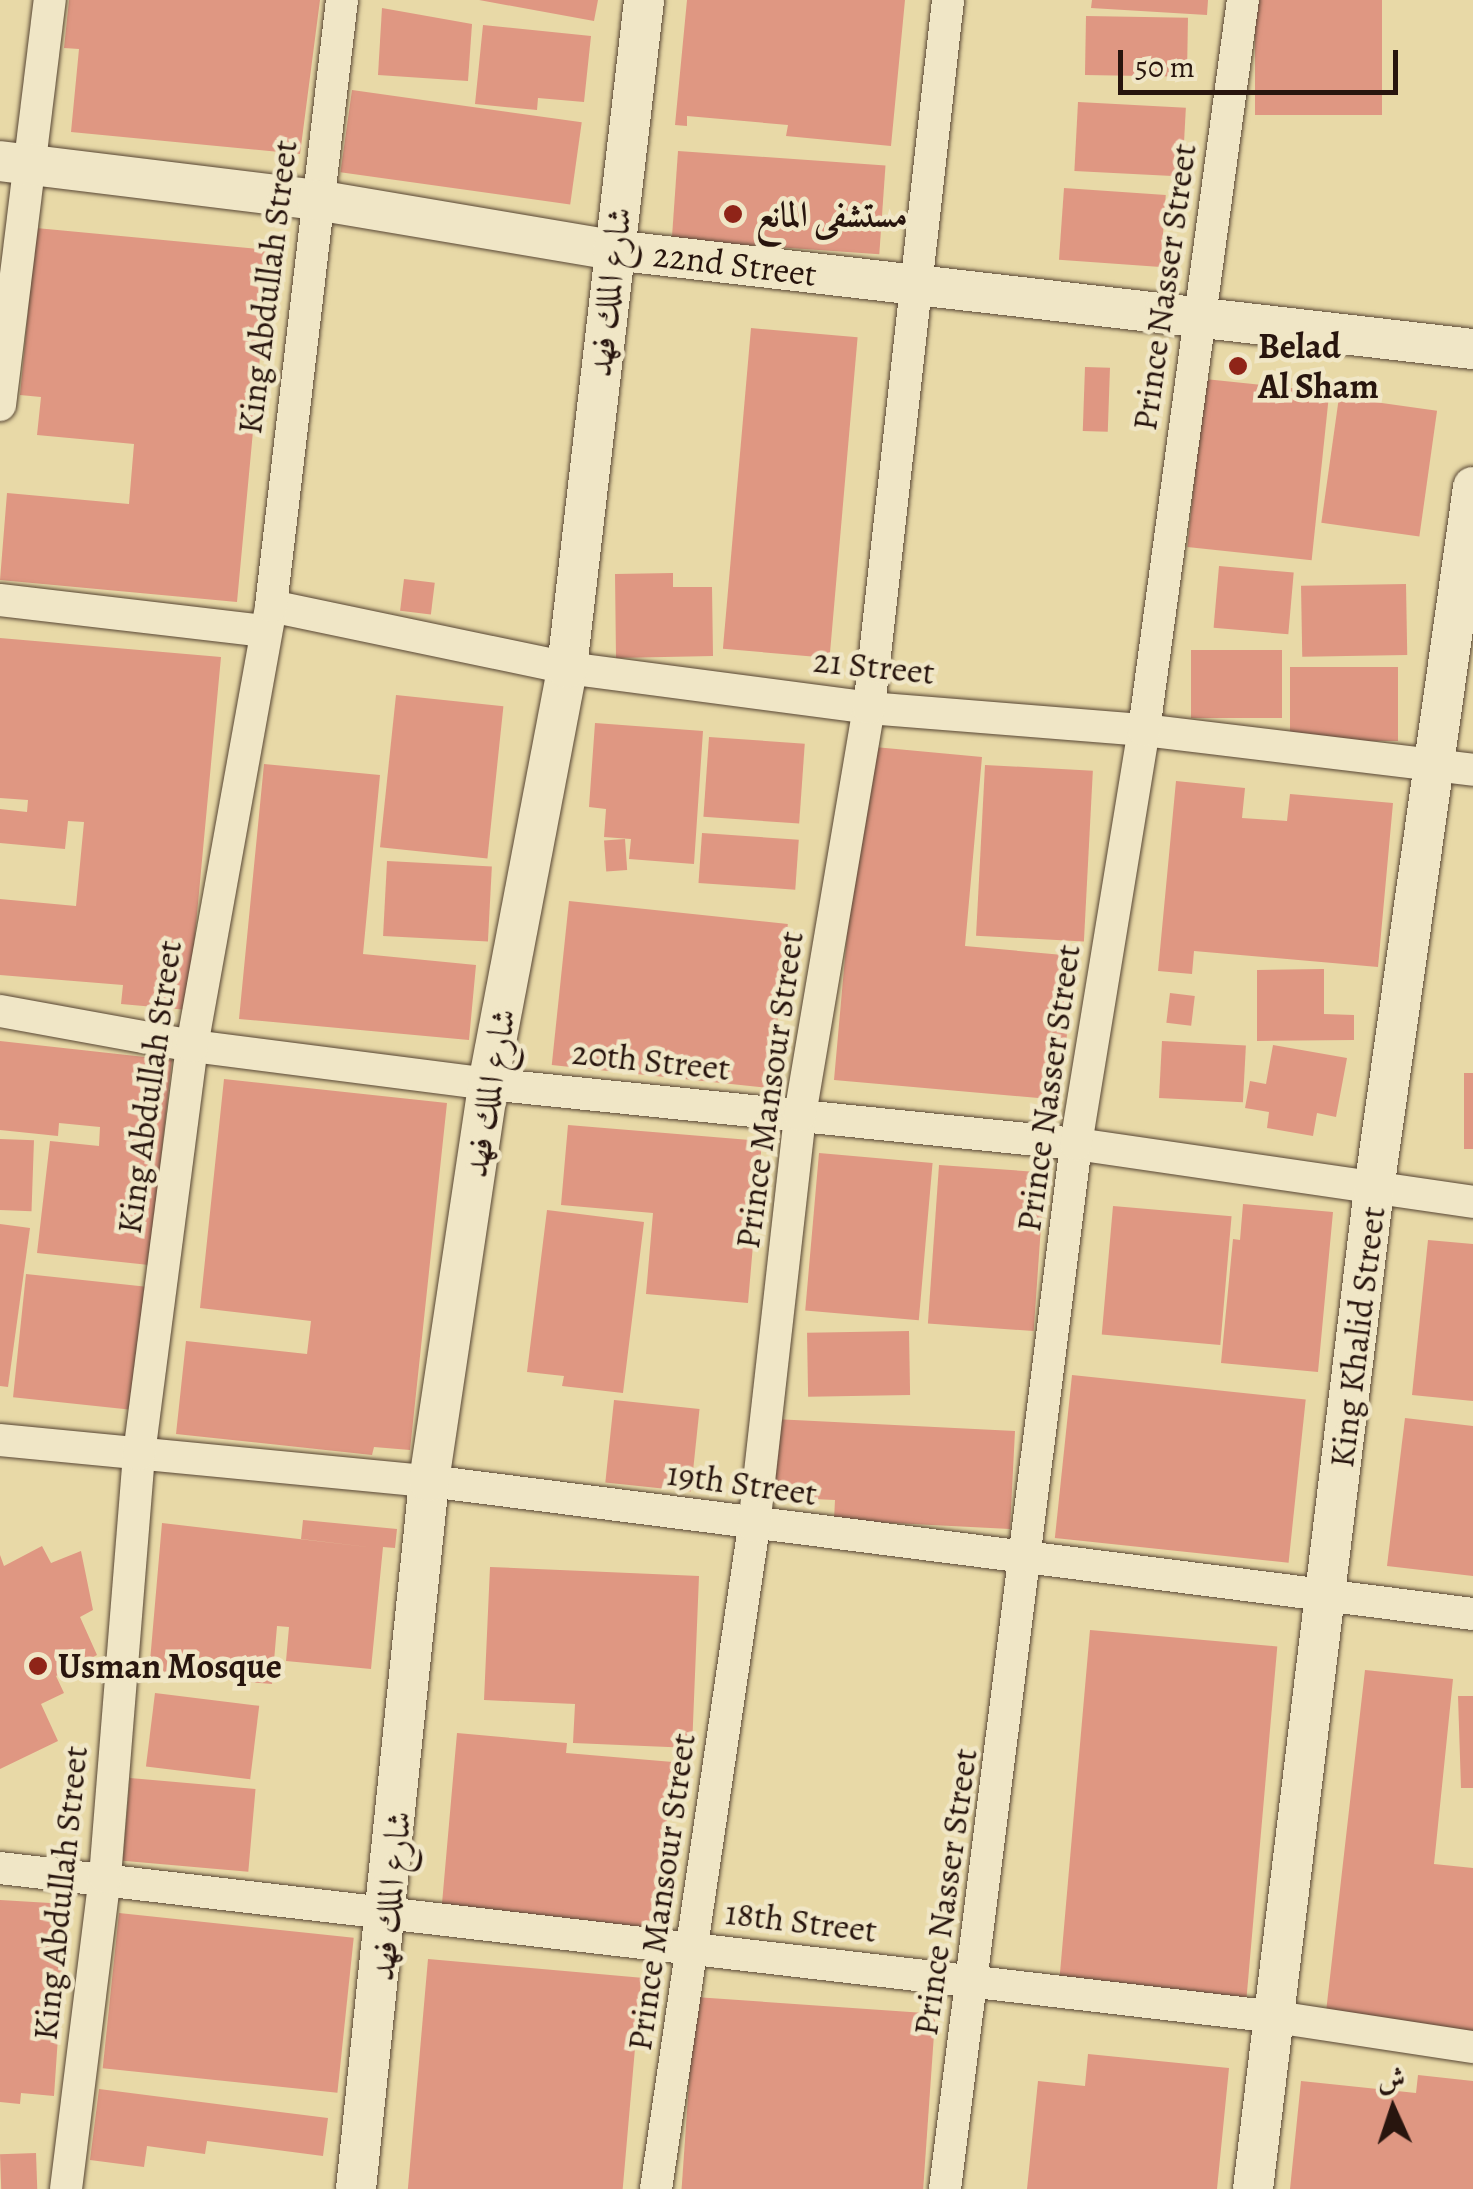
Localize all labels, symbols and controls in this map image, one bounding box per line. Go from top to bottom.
scale bar [1123,30,1403,92]
text: 50 m [1135,47,1195,87]
street label: King Abdullah Street [228,138,306,436]
street label: Prince Nasser Street [1123,141,1205,433]
place label: مستشفى المانع [756,193,908,235]
marker: مستشفى المانع [720,201,746,227]
street label: شارع الملك فهد [578,205,640,379]
street label: 22nd Street [651,233,819,295]
place label: Belad Al Sham [1258,325,1379,407]
marker: Belad Al Sham [1227,355,1249,377]
street label: 21 Street [811,639,937,693]
street label: Prince Mansour Street [726,929,812,1251]
street label: King Abdullah Street [108,938,190,1236]
street label: Prince Nasser Street [1007,942,1089,1234]
street label: شارع الملك فهد [454,1005,524,1181]
street label: 20th Street [570,1031,732,1089]
street label: King Khalid Street [1320,1204,1394,1470]
street label: 19th Street [664,1452,820,1514]
place label: Usman Mosque [58,1645,282,1687]
marker: Usman Mosque [27,1655,49,1677]
street label: Prince Mansour Street [618,1731,704,2053]
street label: King Abdullah Street [24,1744,96,2042]
street label: Prince Nasser Street [904,1746,986,2038]
street label: شارع الملك فهد [360,1809,420,1983]
street label: 18th Street [723,1891,879,1951]
north arrow [1343,2059,1443,2159]
text: ش [1377,2059,1406,2099]

